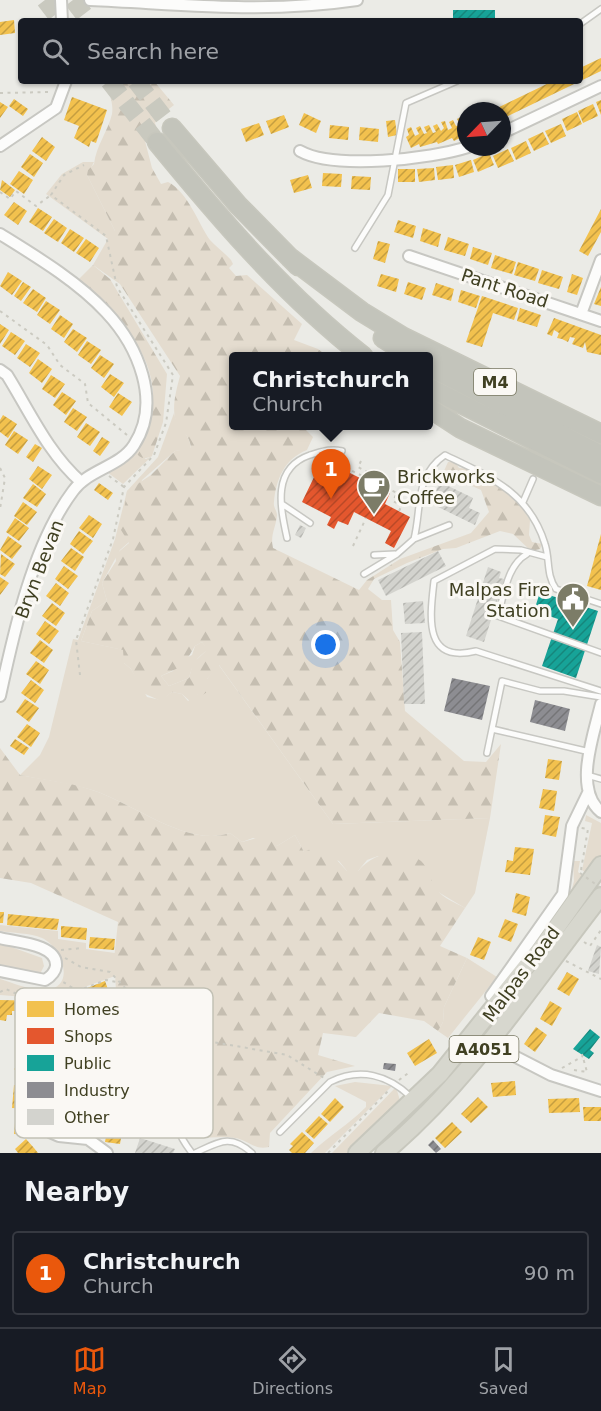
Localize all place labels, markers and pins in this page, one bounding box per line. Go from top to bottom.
pin: 1 [312,450,350,499]
place label: Brickworks Coffee [397,466,495,508]
cafe icon: Brickworks Coffee [356,468,392,515]
place label: Malpas Fire Station [449,579,550,621]
public building icon: Malpas Fire Station [555,581,591,628]

